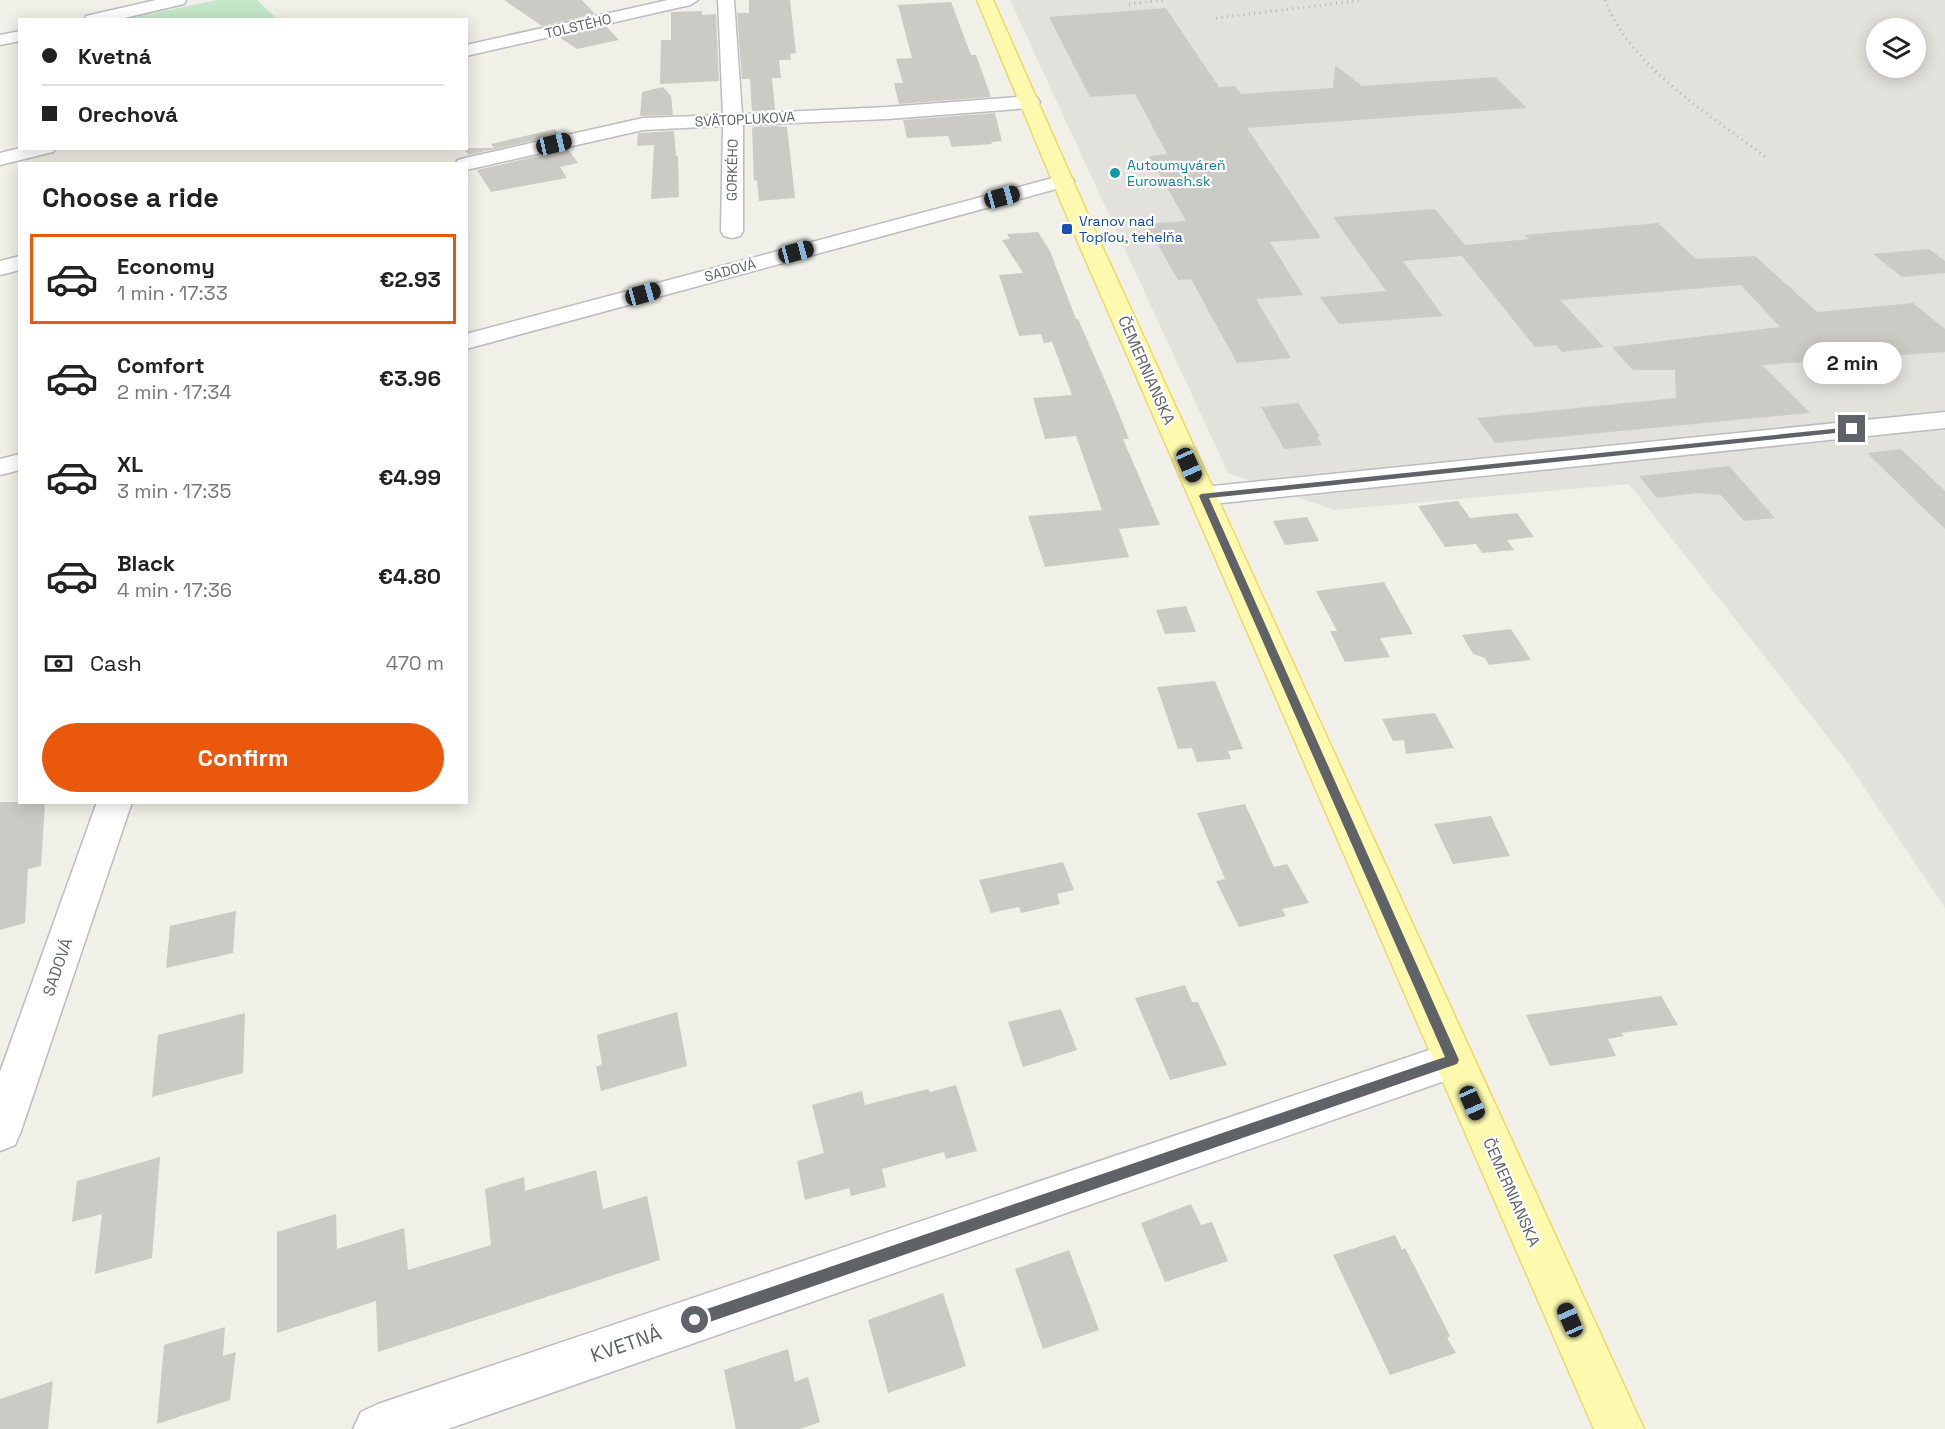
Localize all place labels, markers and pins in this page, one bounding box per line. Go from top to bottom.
place label: Autoumyváreň Eurowash.sk [1127,156,1226,190]
marker: Autoumyváreň Eurowash.sk [1108,166,1122,180]
place label: Vranov nad Topľou, tehelňa [1079,212,1183,246]
marker: Vranov nad Topľou, tehelňa [1060,222,1074,236]

